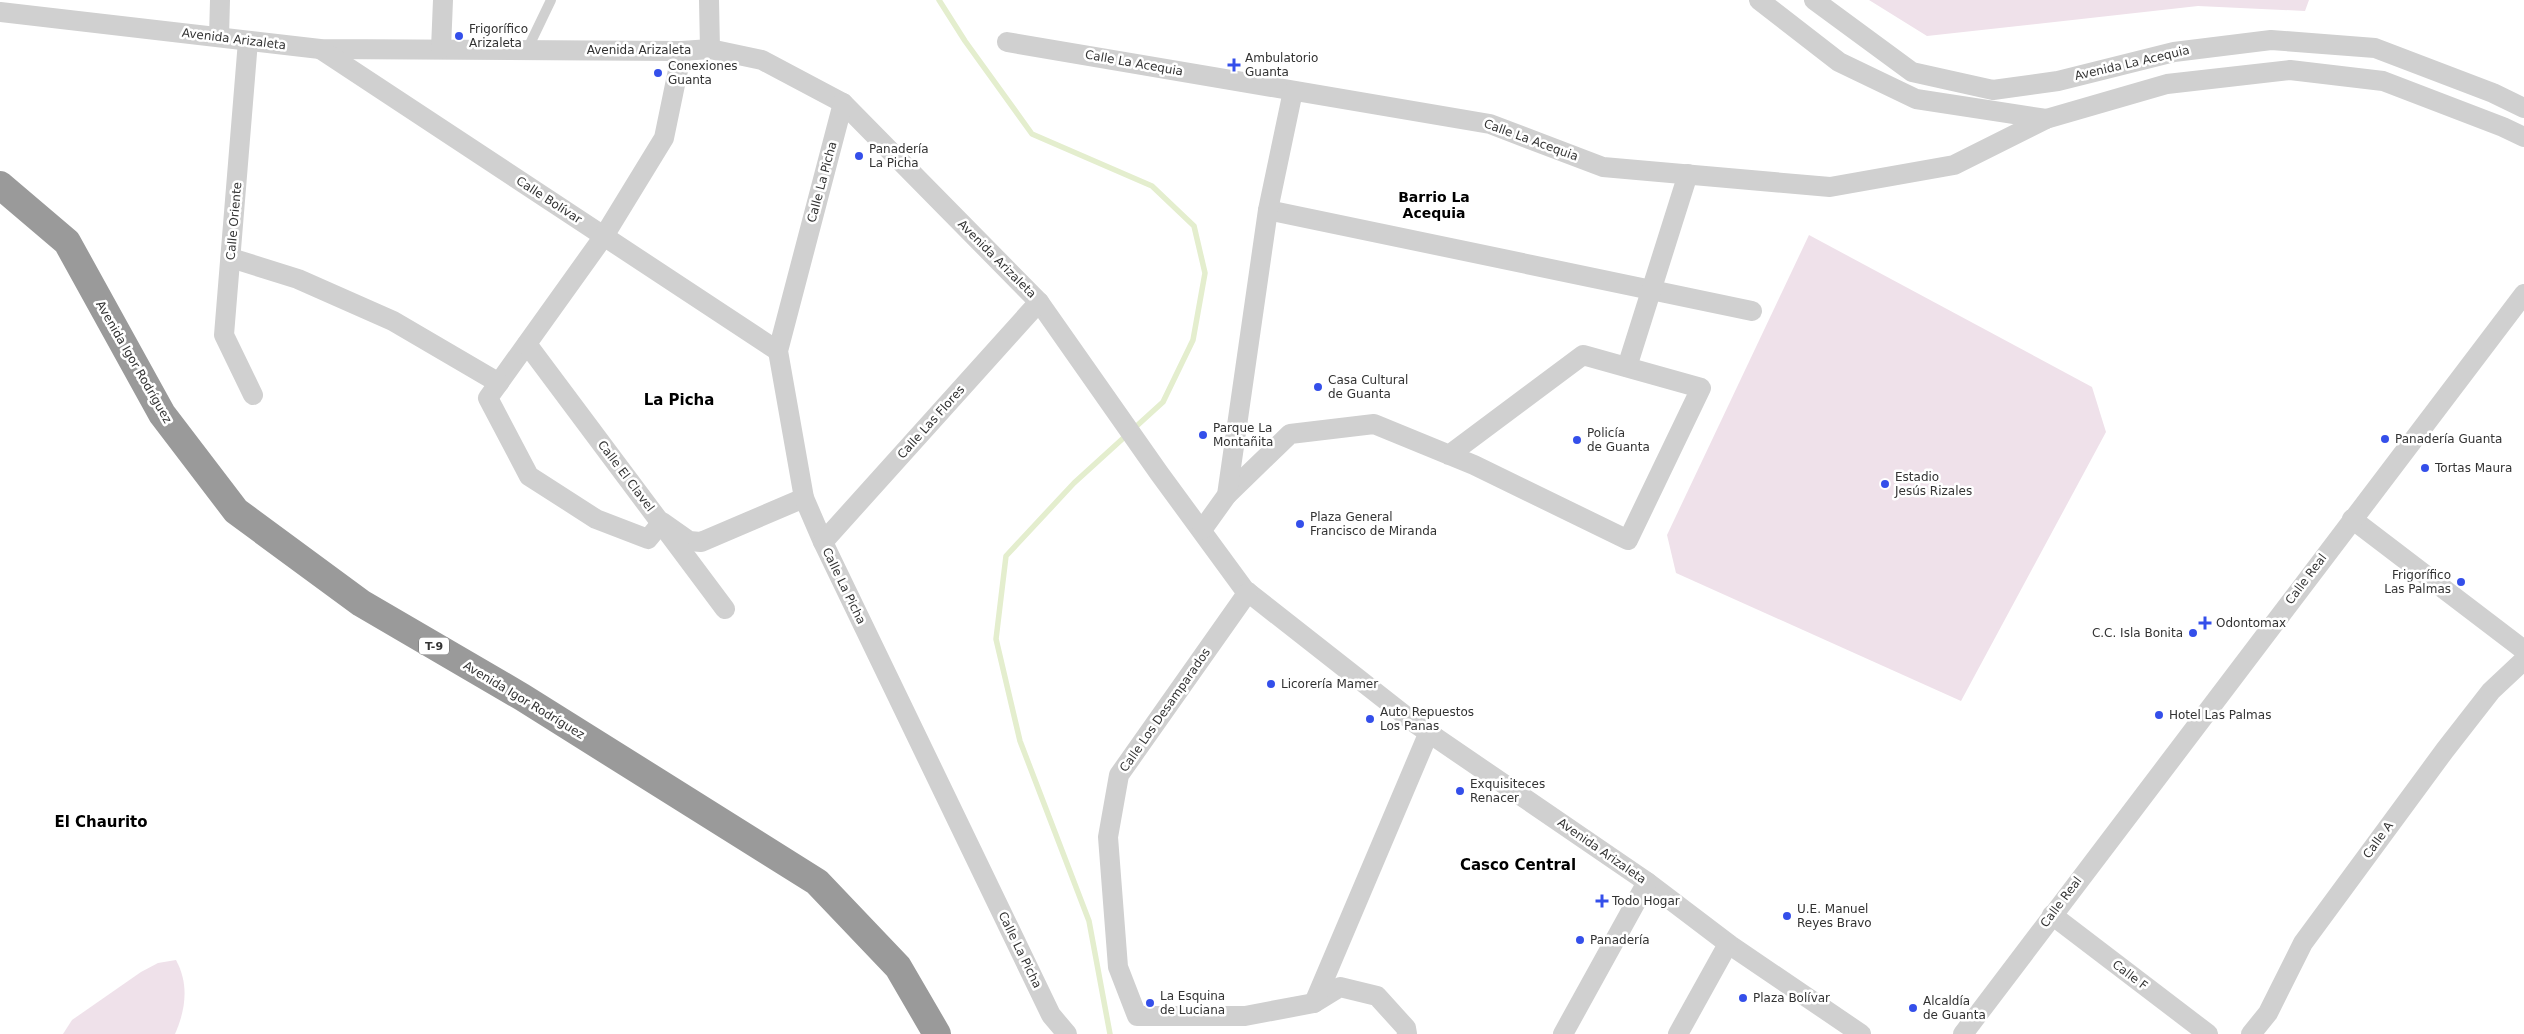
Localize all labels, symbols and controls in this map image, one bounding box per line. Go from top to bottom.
place label: Frigorífico Arizaleta [469,22,528,50]
street label: Avenida Arizaleta [181,26,287,52]
marker: Frigorífico Arizaleta [453,30,465,42]
street label: Avenida Arizaleta [587,43,691,57]
street label: Avenida La Acequia [2073,43,2191,83]
street label: Calle La Acequia [1084,47,1184,79]
place label: Ambulatorio Guanta [1245,51,1318,79]
marker: Ambulatorio Guanta [1227,58,1241,72]
place label: Conexiones Guanta [668,59,738,87]
marker: Conexiones Guanta [652,67,664,79]
street label: Calle La Acequia [1482,116,1580,164]
street label: Calle La Picha [804,140,840,224]
place label: Panadería La Picha [869,142,929,170]
marker: Panadería La Picha [853,150,865,162]
street label: Calle Bolívar [514,174,584,226]
street label: Calle Oriente [224,181,244,261]
district label: Barrio La Acequia [1398,189,1470,221]
street label: Avenida Arizaleta [955,217,1039,301]
street label: Avenida Igor Rodríguez [93,298,175,426]
place label: Casa Cultural de Guanta [1328,373,1408,401]
marker: Casa Cultural de Guanta [1312,381,1324,393]
street label: Calle Las Flores [894,383,968,461]
district label: La Picha [644,391,714,409]
place label: Parque La Montañita [1213,421,1273,449]
place label: Policía de Guanta [1587,426,1650,454]
marker: Parque La Montañita [1197,429,1209,441]
place label: Panadería Guanta [2395,432,2502,446]
marker: Panadería Guanta [2379,433,2391,445]
marker: Policía de Guanta [1571,434,1583,446]
street label: Calle El Clavel [595,438,657,514]
place label: Tortas Maura [2434,461,2512,475]
marker: Tortas Maura [2419,462,2431,474]
place label: Estadio Jesús Rizales [1894,470,1972,498]
marker: Estadio Jesús Rizales [1879,478,1891,490]
place label: Plaza General Francisco de Miranda [1310,510,1437,538]
marker: Plaza General Francisco de Miranda [1294,518,1306,530]
street label: Calle La Picha [819,545,869,627]
street label: Calle Real [2283,551,2329,607]
place label: Frigorífico Las Palmas [2384,568,2451,596]
marker: Frigorífico Las Palmas [2455,576,2467,588]
marker: Odontomax [2198,616,2212,630]
place label: Odontomax [2216,616,2286,630]
place label: C.C. Isla Bonita [2092,626,2183,640]
marker: C.C. Isla Bonita [2187,627,2199,639]
road number: T-9 [419,637,449,654]
street label: Calle Los Desamparados [1117,645,1213,775]
street label: Avenida Igor Rodríguez [461,658,587,742]
place label: Licorería Mamer [1281,677,1378,691]
marker: Licorería Mamer [1265,678,1277,690]
place label: Auto Repuestos Los Panas [1380,705,1474,733]
place label: Hotel Las Palmas [2169,708,2271,722]
marker: Hotel Las Palmas [2153,709,2165,721]
marker: Auto Repuestos Los Panas [1364,713,1376,725]
place label: Exquisiteces Renacer [1470,777,1545,805]
marker: Exquisiteces Renacer [1454,785,1466,797]
district label: El Chaurito [54,813,148,831]
street label: Avenida Arizaleta [1555,815,1649,887]
street label: Calle A [2360,818,2396,861]
district label: Casco Central [1460,856,1576,874]
street label: Calle Real [2038,874,2084,930]
place label: Todo Hogar [1611,894,1680,908]
marker: Todo Hogar [1596,895,1608,907]
place label: U.E. Manuel Reyes Bravo [1797,902,1872,930]
street label: Calle La Picha [995,909,1045,991]
marker: U.E. Manuel Reyes Bravo [1781,910,1793,922]
place label: Panadería [1590,933,1650,947]
marker: Panadería [1574,934,1586,946]
street label: Calle F [2110,957,2150,993]
place label: La Esquina de Luciana [1160,989,1225,1017]
place label: Plaza Bolívar [1753,991,1830,1005]
marker: Plaza Bolívar [1737,992,1749,1004]
place label: Alcaldía de Guanta [1923,994,1986,1022]
marker: La Esquina de Luciana [1144,997,1156,1009]
marker: Alcaldía de Guanta [1907,1002,1919,1014]

